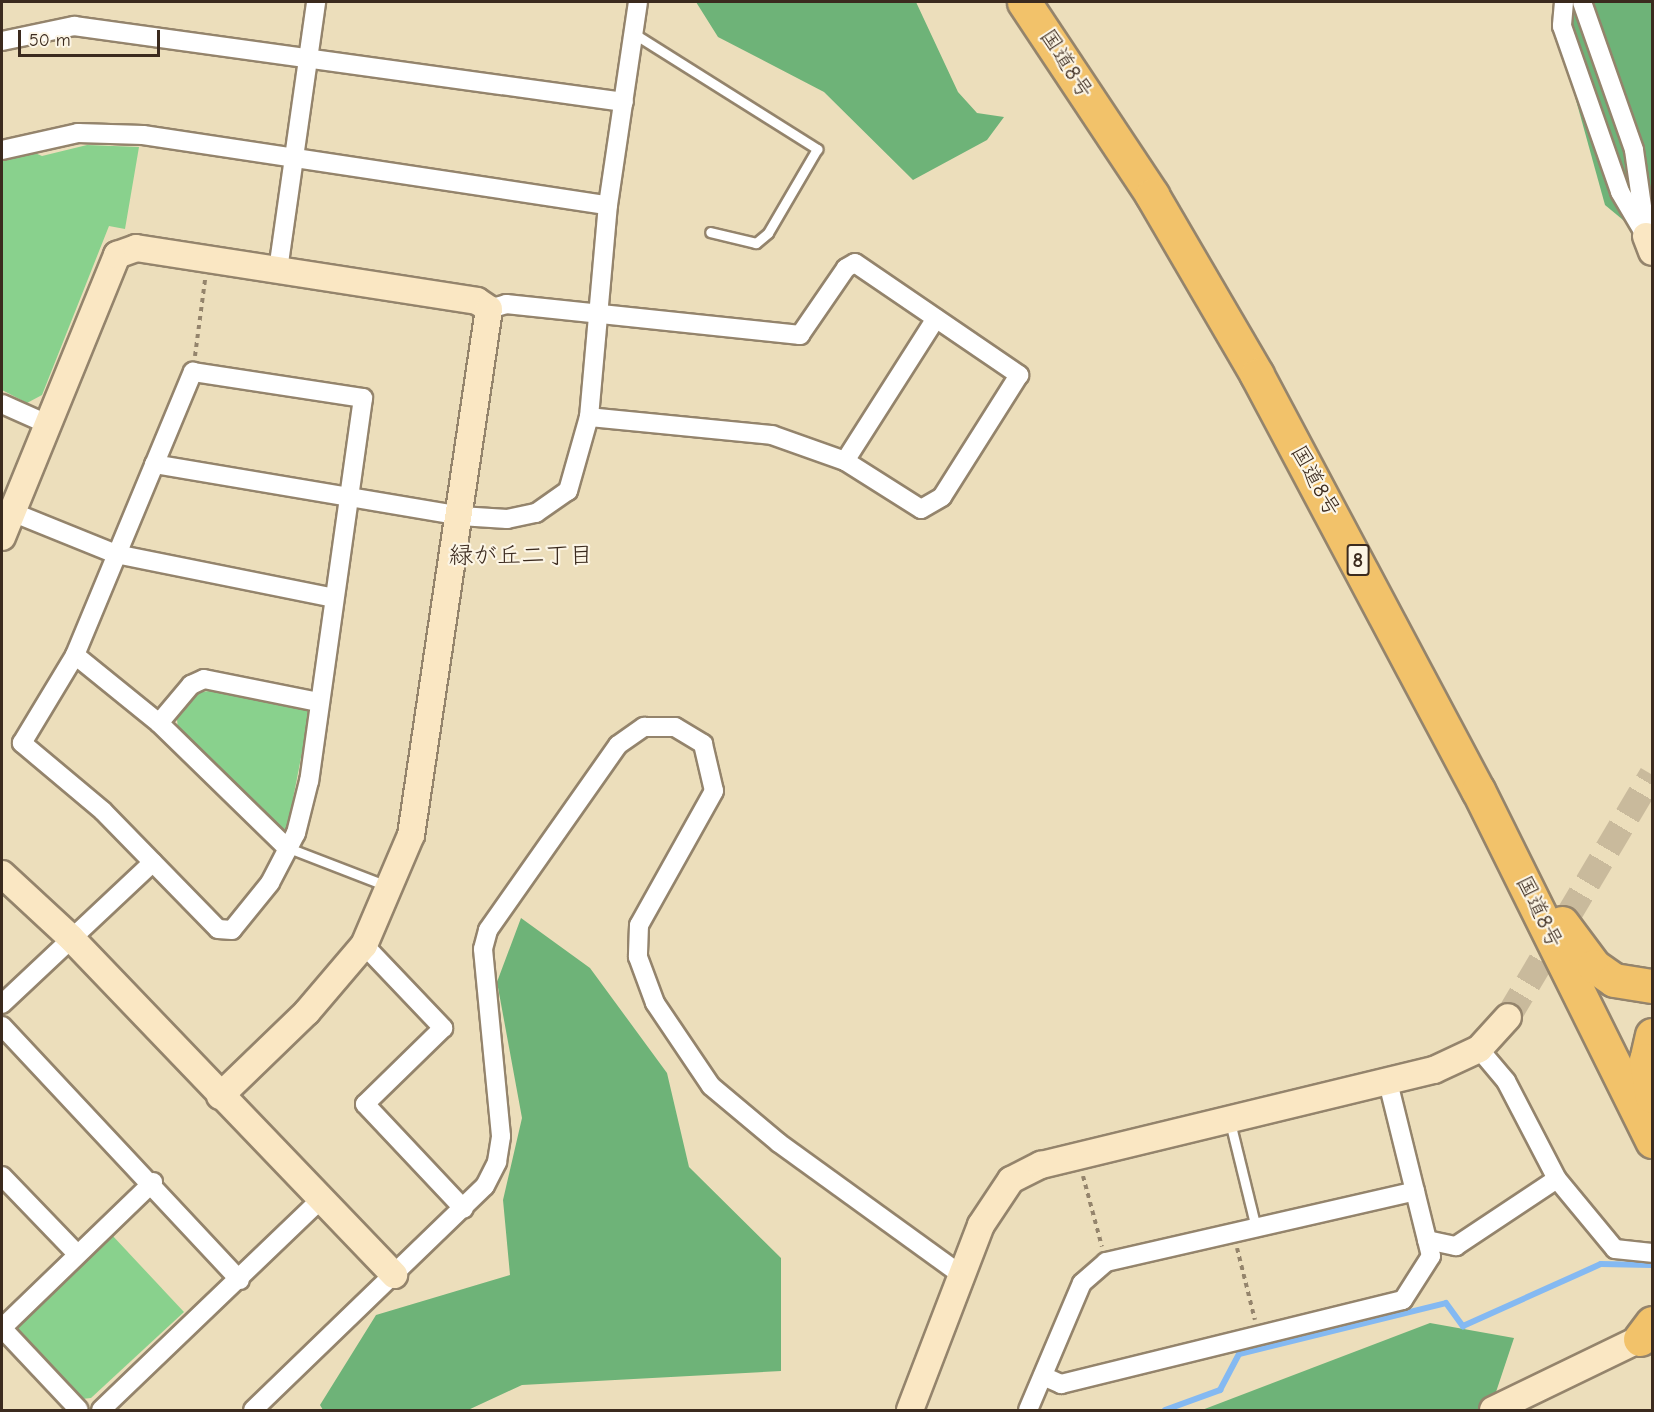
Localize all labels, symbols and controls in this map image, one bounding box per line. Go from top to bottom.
scale bar [21,18,164,56]
street label: 国道8号 [1034,24,1098,104]
text: 50 m [29,30,71,51]
street label: 国道8号 [1285,441,1345,521]
district label: 緑が丘二丁目 [449,542,593,570]
road number: 8 [1346,542,1370,578]
street label: 国道8号 [1510,871,1568,953]

